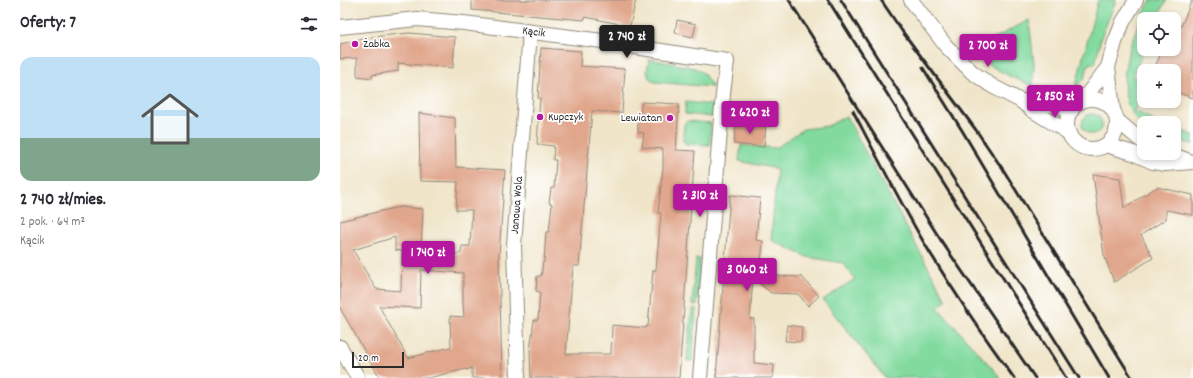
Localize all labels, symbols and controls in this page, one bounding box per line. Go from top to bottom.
text: Oferty: 7 [20,12,76,36]
map controls [1137,12,1181,160]
button: locate [1137,12,1181,56]
icon: filters [298,13,320,35]
street label: Kącik [521,22,546,42]
pin: 2 740 zł [586,25,668,59]
text: 2 740 zł [608,28,646,47]
pin: 2 700 zł [947,34,1029,68]
place label: Żabka [363,36,390,53]
text: 2 700 zł [968,37,1008,56]
marker: Żabka [350,39,360,49]
button: + [1137,64,1181,108]
icon: home [134,83,206,155]
pin: 2 850 zł [1014,85,1096,119]
text: 2 850 zł [1036,88,1074,107]
pin: 2 620 zł [709,101,791,135]
text: 2 620 zł [730,104,770,123]
place label: Kupczyk [548,109,583,126]
place label: Lewiatan [621,110,662,127]
marker: Kupczyk [535,112,545,122]
marker: Lewiatan [665,113,675,123]
button: − [1137,116,1181,160]
street label: Janowa Wola [506,175,528,235]
pin: 2 310 zł [659,184,741,218]
text: 2 310 zł [682,187,718,206]
text: 2 740 zł/mies. [20,189,106,213]
text: 2 pok. · 64 m² [20,213,85,232]
text: Kącik [20,232,45,251]
pin: 1 740 zł [387,241,469,275]
text: 1 740 zł [411,244,445,263]
pin: 3 060 zł [706,258,788,292]
text: 3 060 zł [727,261,767,280]
scale bar [352,350,404,369]
text: 20 m [358,351,379,367]

